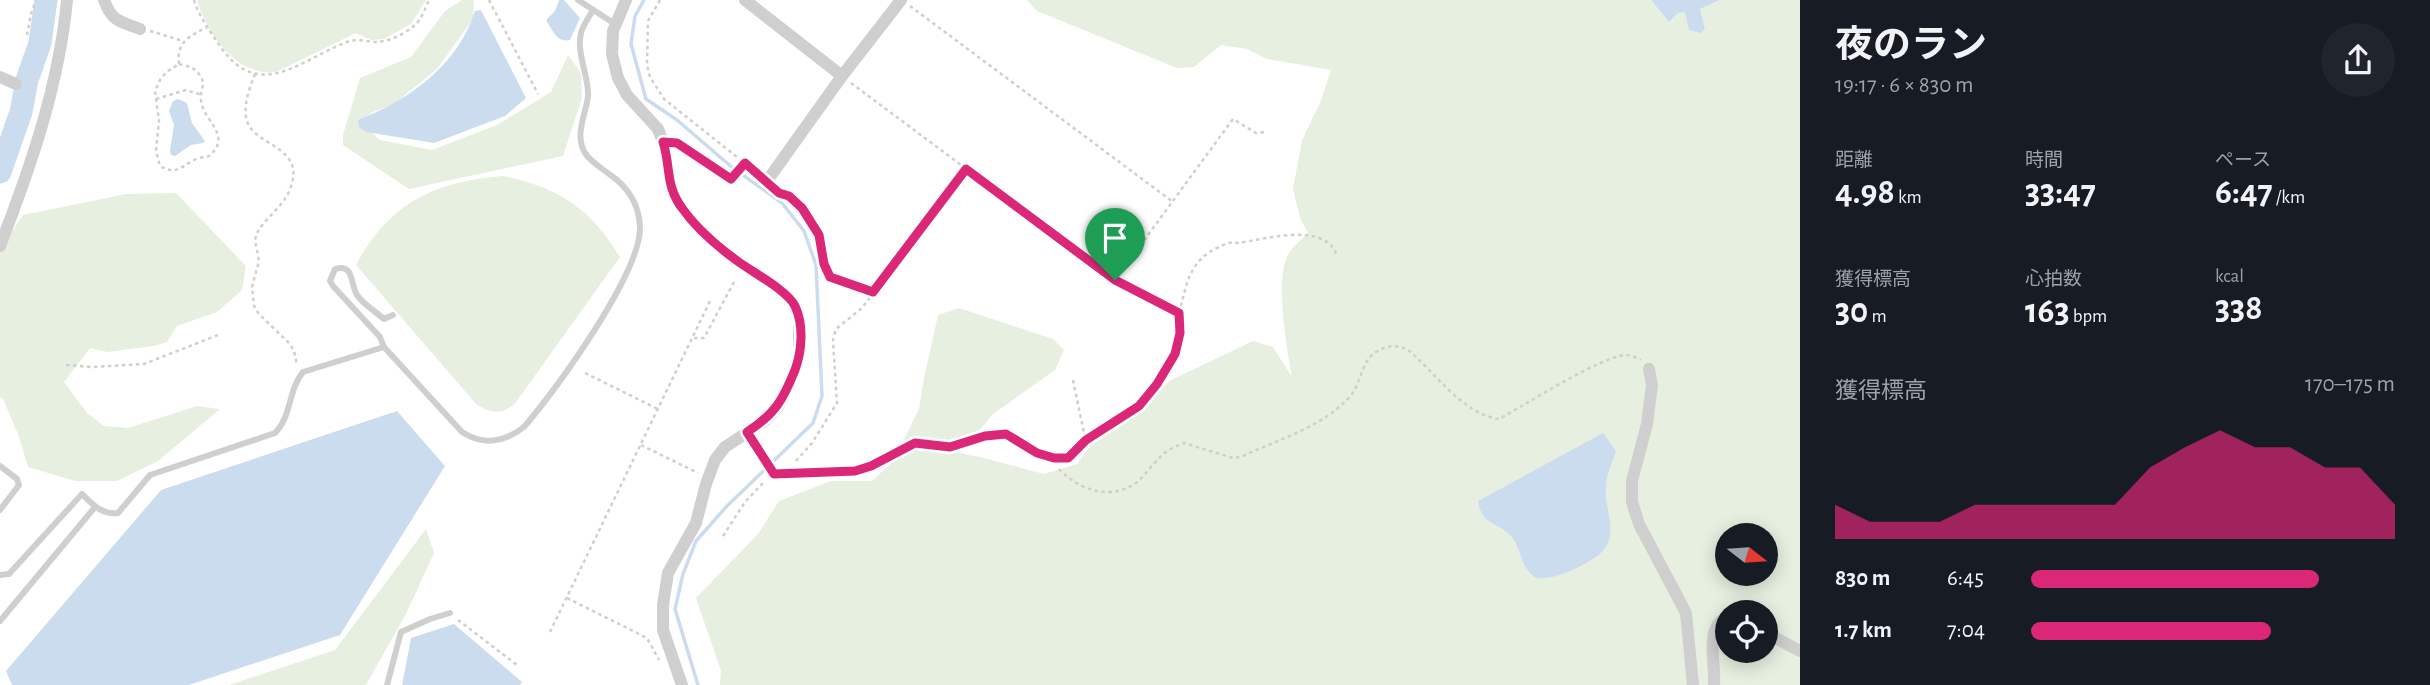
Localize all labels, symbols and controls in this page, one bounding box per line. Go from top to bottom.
button: share [2321,23,2395,97]
text: 夜のラン [1835,27,1987,65]
text: 19:17 · 6 × 830 m [1835,74,1974,97]
text: 距離 [1835,151,1873,170]
text: 時間 [2025,151,2063,170]
text: ペース [2215,151,2271,170]
text: 4.98 [1835,175,1895,210]
text: 33:47 [2025,175,2096,210]
text: 6:47 [2215,175,2273,210]
text: km [1895,188,1922,207]
text: /km [2273,188,2305,207]
pin [1085,208,1145,280]
icon: arrive [1096,219,1134,257]
text: kcal [2215,267,2244,286]
text: 獲得標高 [1835,270,1911,289]
text: 心拍数 [2025,270,2082,289]
text: 338 [2215,291,2262,326]
text: 30 [1835,294,1868,329]
text: 163 [2025,294,2070,329]
text: m [1868,307,1887,326]
text: bpm [2070,307,2107,326]
text: 170–175 m [2305,373,2395,396]
text: 獲得標高 [1835,380,1927,403]
north arrow [1715,523,1778,586]
map controls [1715,523,1778,663]
text: 830 m [1835,567,1890,590]
text: 6:45 [1947,567,1984,590]
button: locate [1715,600,1778,663]
text: 1.7 km [1835,619,1892,642]
text: 7:04 [1947,619,1985,642]

